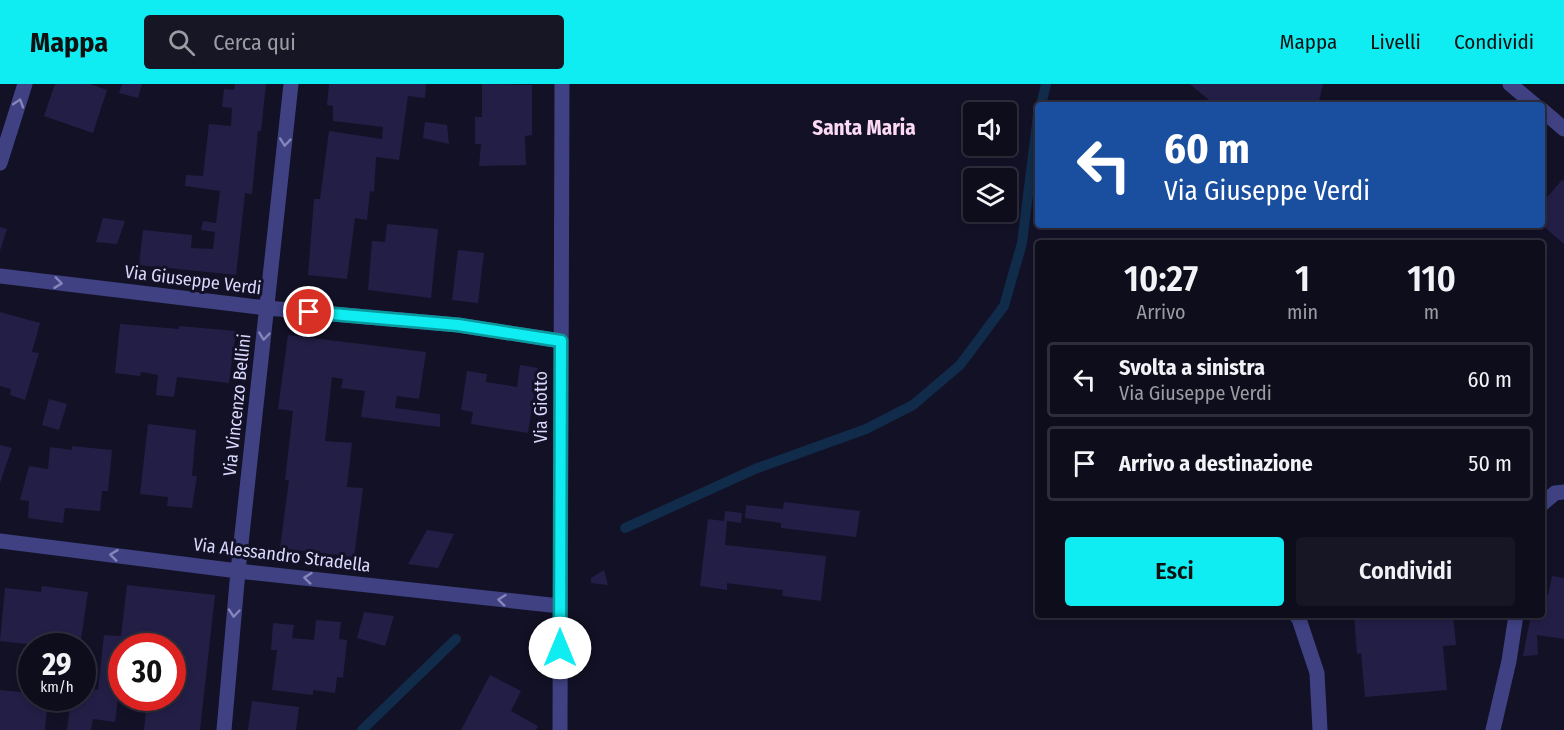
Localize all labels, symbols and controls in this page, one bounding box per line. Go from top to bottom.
search box [144,15,564,69]
text: Mappa [30,26,108,59]
icon: search [165,26,198,59]
text: Cerca qui [213,29,296,56]
text: Mappa [1280,29,1337,55]
text: Livelli [1370,29,1421,55]
text: Condividi [1454,29,1534,55]
one-way arrow [12,98,24,109]
map controls [963,102,1017,222]
button: sound [963,102,1017,156]
district label: Santa Maria [812,115,916,141]
text: 60 m [1164,124,1250,174]
icon: left [1065,126,1143,204]
one-way arrow [279,138,292,147]
button: layers [963,168,1017,222]
text: Via Giuseppe Verdi [1164,175,1370,207]
text: 10:27 [1124,257,1198,301]
text: 1 [1295,257,1310,301]
text: 110 [1407,257,1456,301]
street label: Via Giuseppe Verdi [123,261,263,299]
one-way arrow [54,276,63,289]
pin [283,286,334,337]
icon: arrive [292,295,325,328]
text: Arrivo [1137,300,1185,324]
text: min [1287,300,1318,324]
text: m [1424,300,1439,324]
one-way arrow [258,331,271,341]
street label: Via Vincenzo Bellini [219,333,255,477]
text: Svolta a sinistra [1119,354,1265,381]
icon: left [1068,363,1101,396]
text: 60 m [1468,366,1512,393]
street label: Via Giotto [530,371,552,443]
text: Via Giuseppe Verdi [1119,381,1272,405]
icon: arrive [1068,447,1101,480]
text: Arrivo a destinazione [1119,450,1313,477]
text: 50 m [1468,450,1512,477]
street label: Via Alessandro Stradella [192,533,372,577]
button: Esci [1065,537,1284,606]
button: Condividi [1296,537,1515,606]
one-way arrow [110,550,119,562]
one-way arrow [304,573,313,585]
one-way arrow [497,594,506,607]
one-way arrow [228,609,241,618]
position arrow [528,616,592,680]
speed limit sign: 30 [108,633,186,711]
text: 29 [42,647,72,683]
text: km/h [40,678,74,696]

